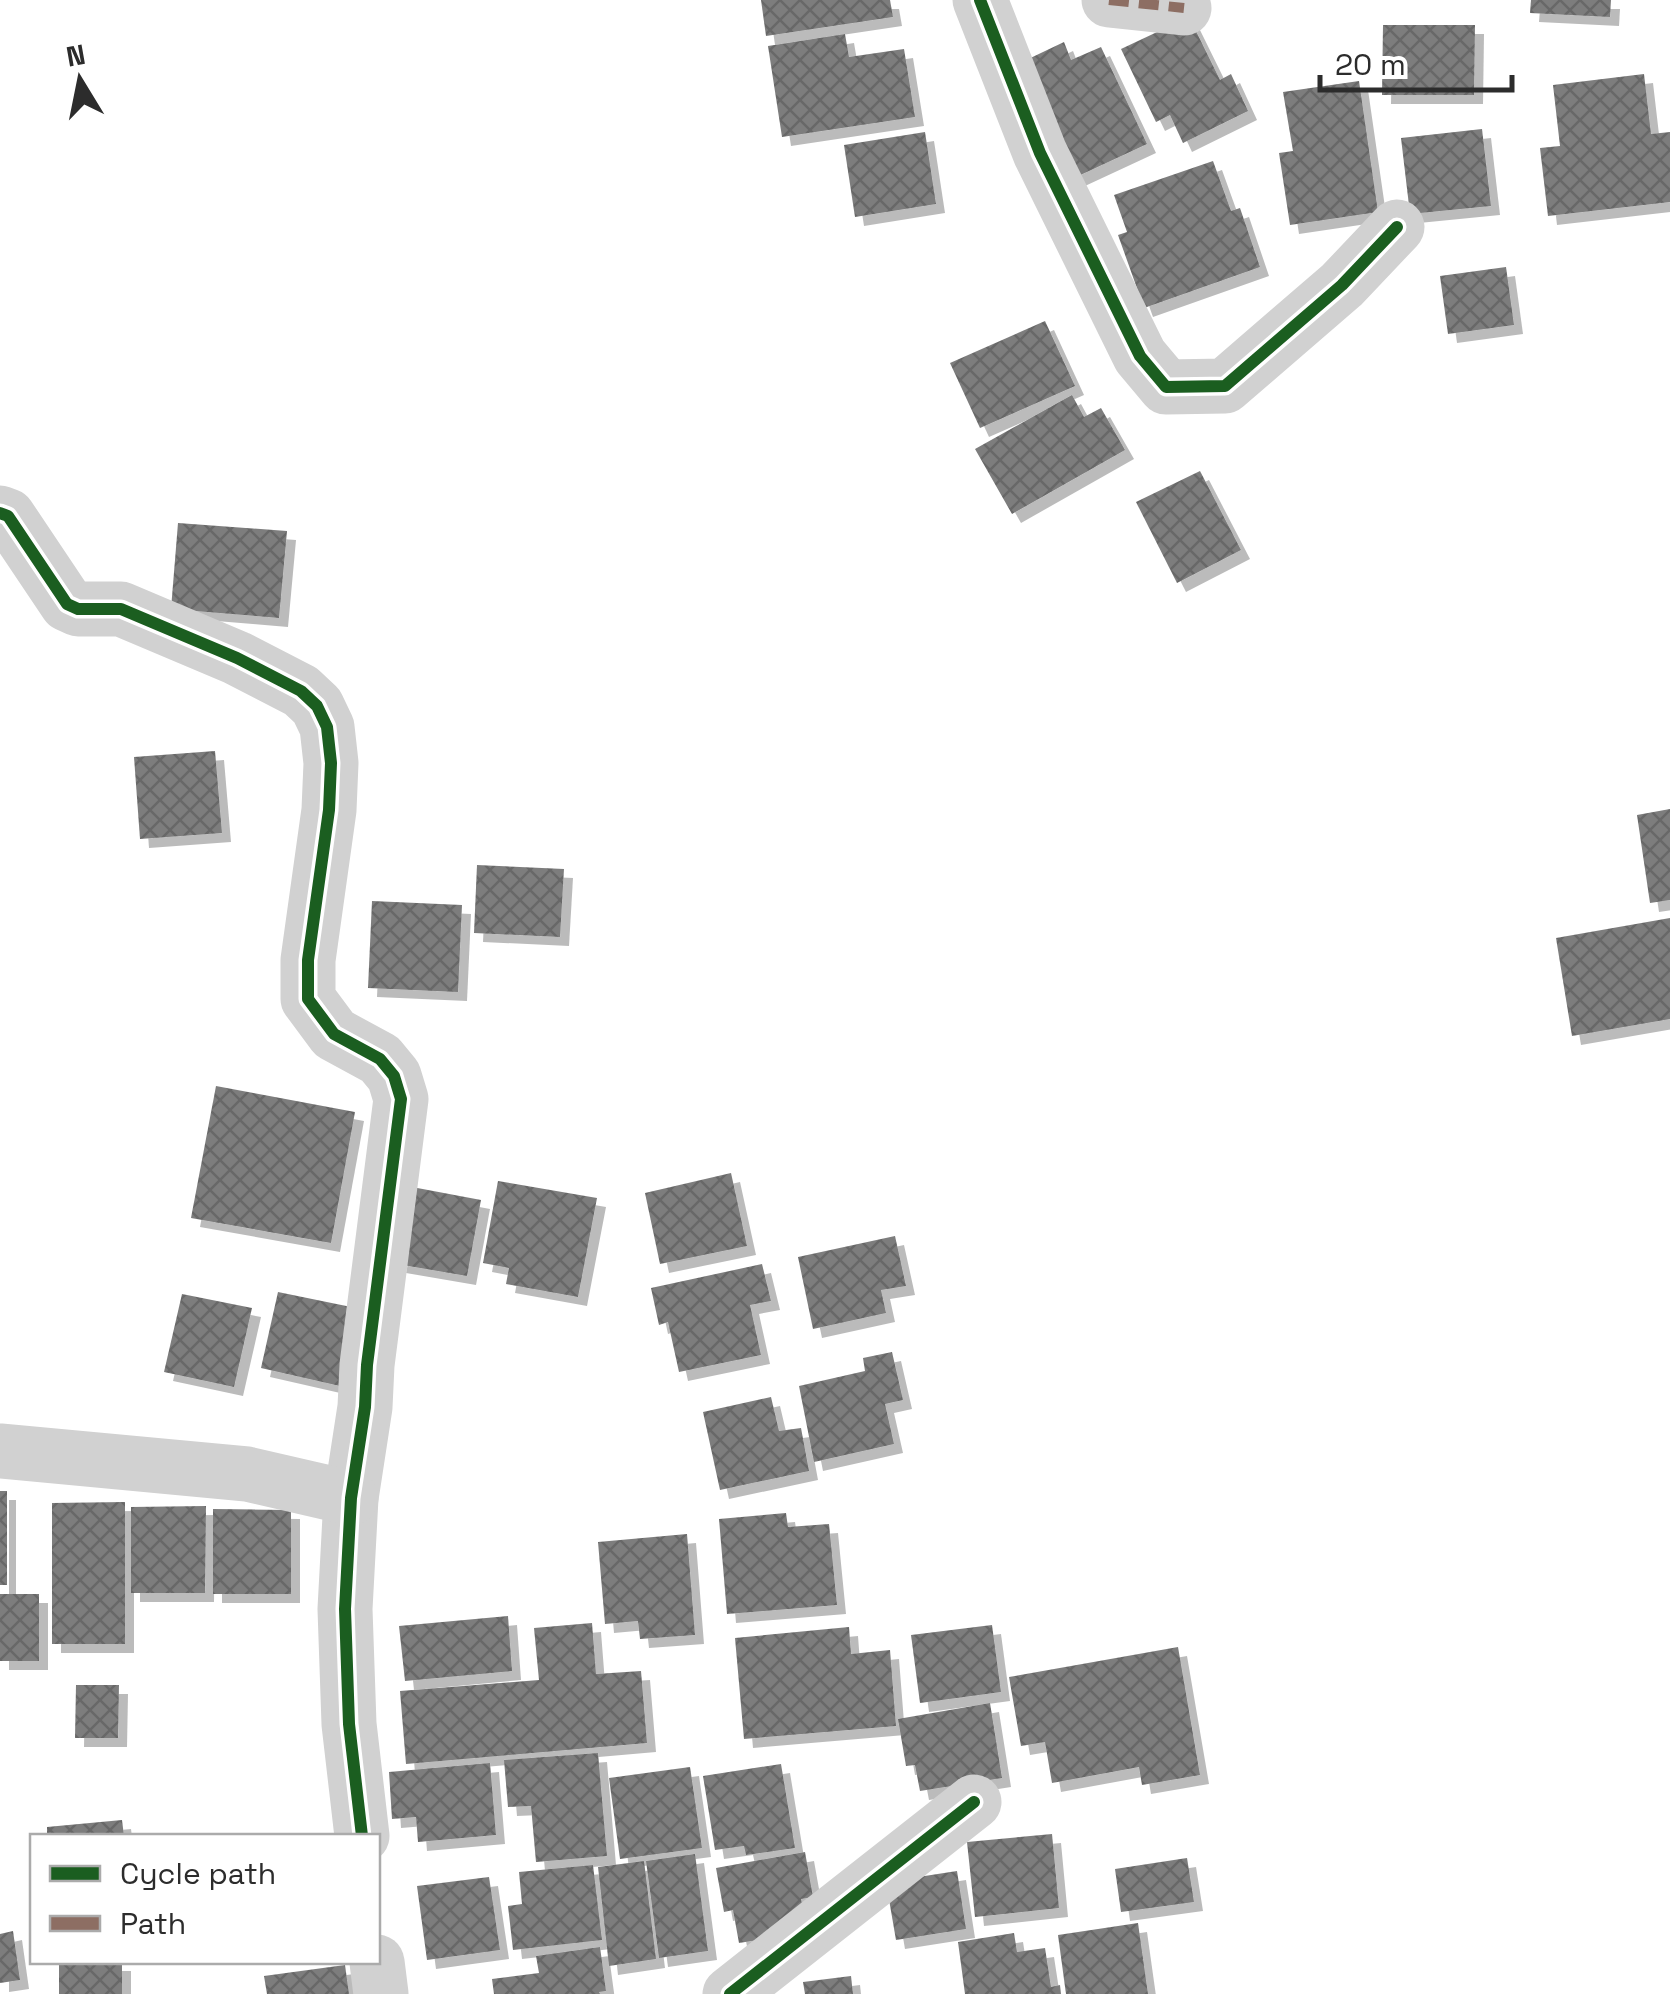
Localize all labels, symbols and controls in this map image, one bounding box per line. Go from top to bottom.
north arrow [30,30,130,130]
scale bar [1320,30,1512,92]
text: N [63,36,88,75]
text: 20 m [1335,45,1406,84]
legend [30,1834,380,1964]
text: Cycle path [120,1854,276,1893]
text: Path [120,1904,186,1943]

